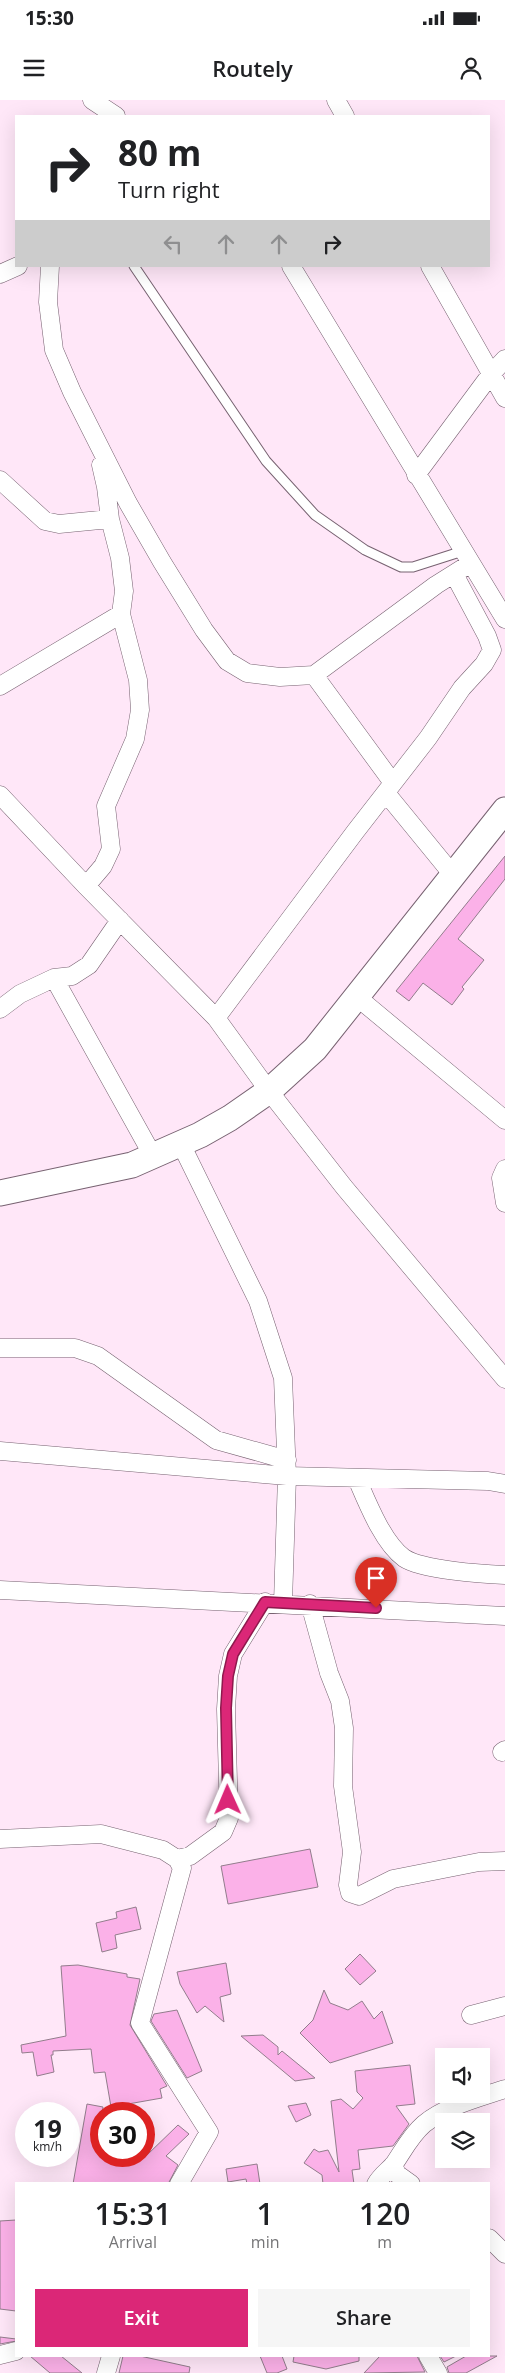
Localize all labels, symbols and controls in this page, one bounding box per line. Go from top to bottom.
text: 15:30 [25,5,74,31]
text: Routely [212,53,293,83]
icon: menu [20,54,48,82]
icon: person [457,54,485,82]
text: 80 m [118,129,201,176]
icon: right [35,135,100,200]
text: Turn right [118,174,220,204]
icon: left [159,230,187,258]
icon: ahead [212,230,240,258]
icon: ahead [265,230,293,258]
icon: right [318,230,346,258]
pin [355,1557,397,1608]
icon: arrive [362,1564,390,1592]
position arrow [201,1773,253,1825]
map controls [435,2048,490,2168]
button: sound [435,2048,490,2103]
speed limit sign: 30 [90,2102,155,2167]
text: 19 [33,2111,62,2145]
button: layers [435,2113,490,2168]
text: km/h [33,2138,62,2155]
text: 15:31 [95,2193,171,2234]
text: 1 [257,2193,274,2234]
text: 120 [359,2193,410,2234]
text: Arrival [109,2231,157,2253]
text: min [251,2231,280,2253]
text: m [377,2231,392,2253]
button: Exit [35,2289,248,2347]
button: Share [258,2289,470,2347]

